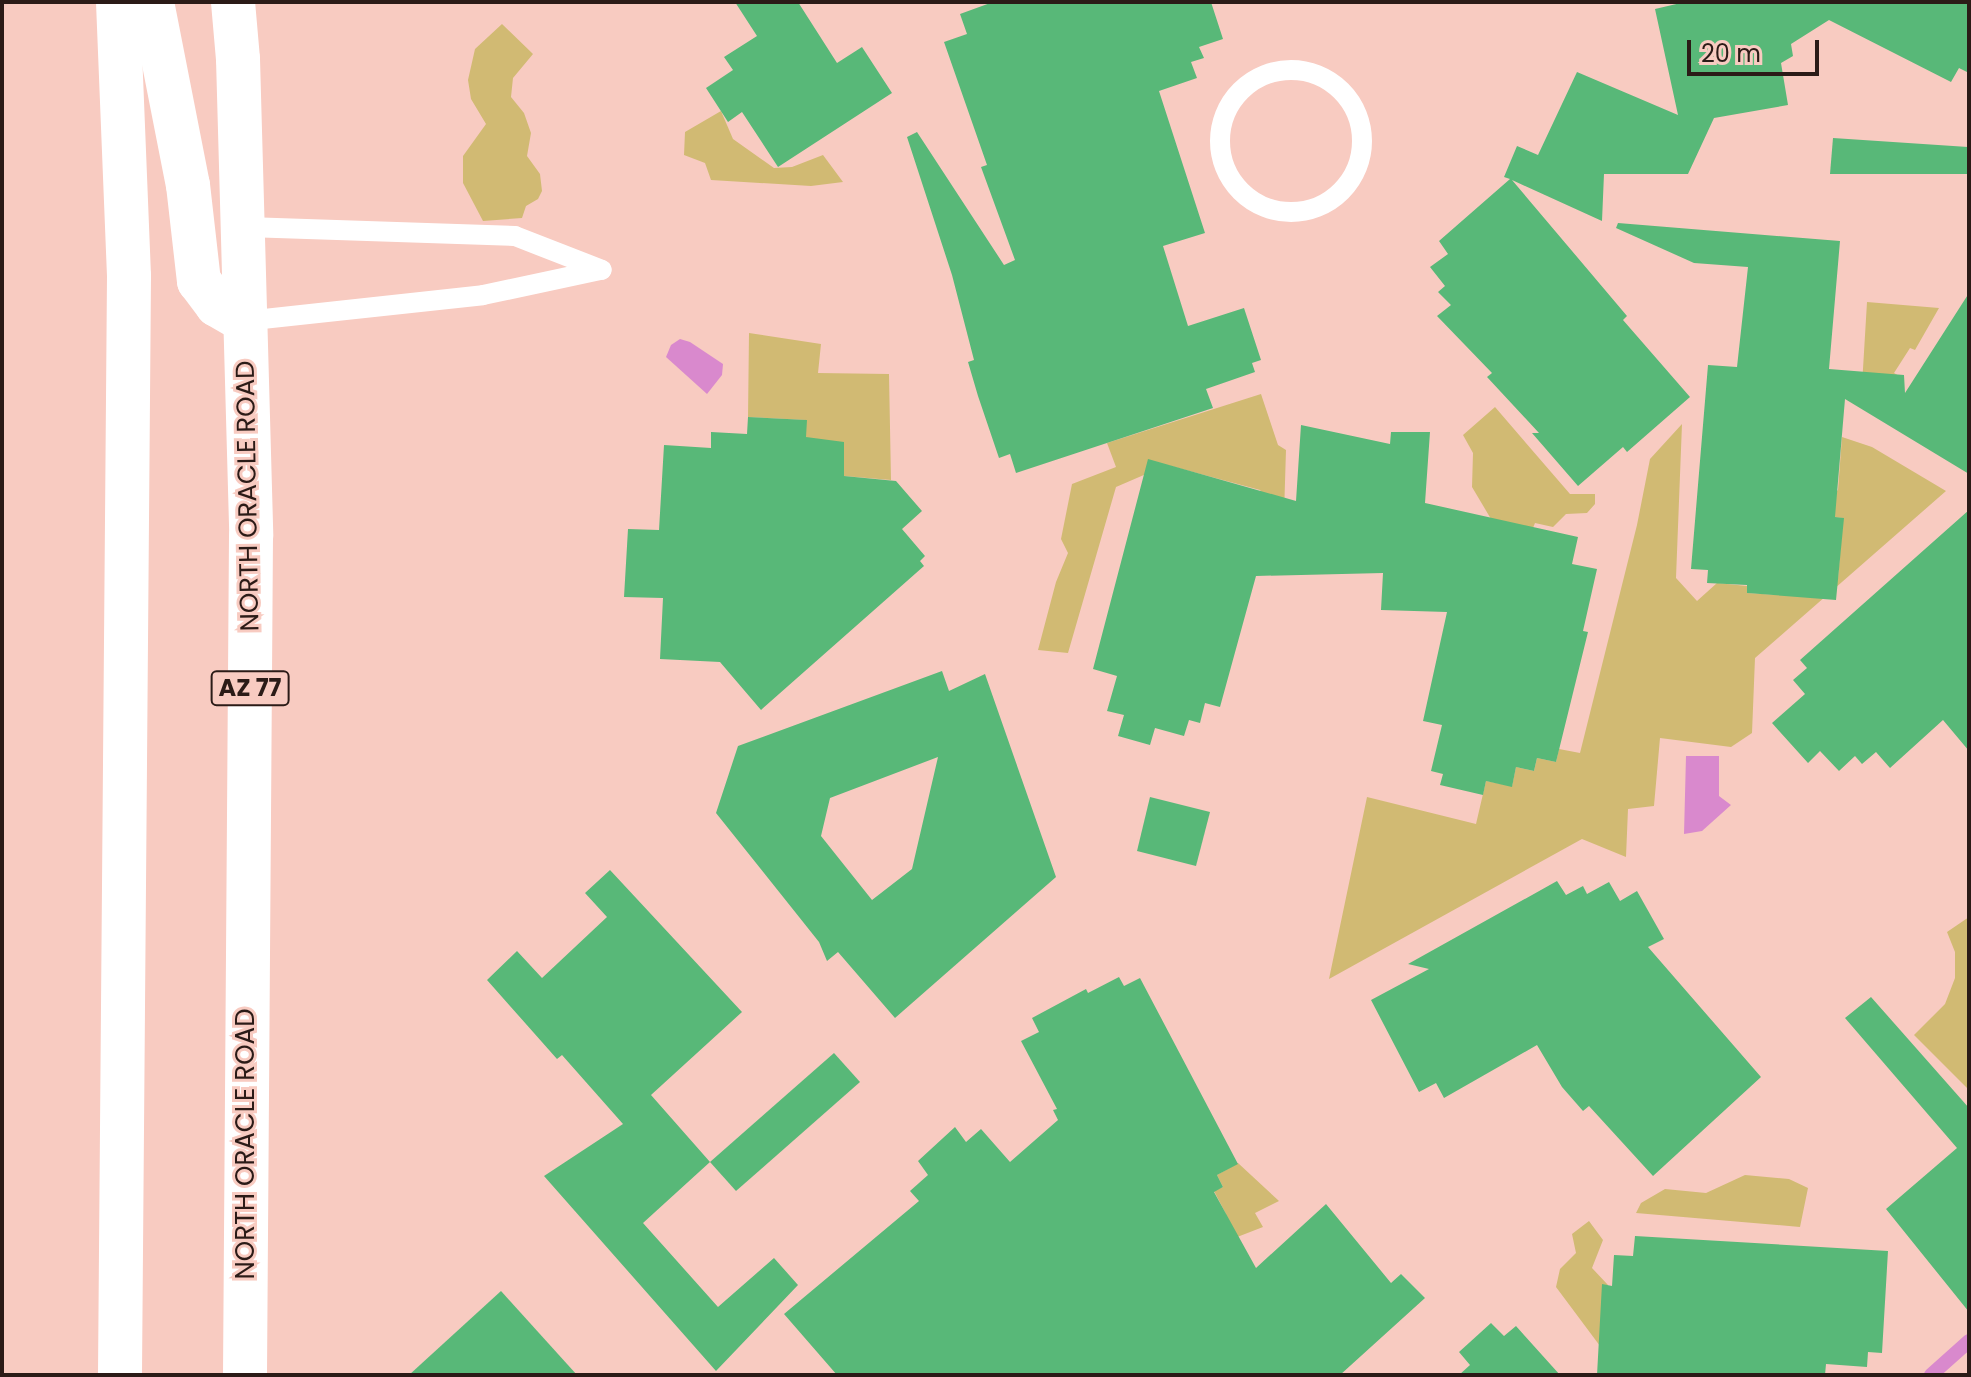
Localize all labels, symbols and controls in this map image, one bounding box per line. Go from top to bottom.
scale bar [1691,24,1823,74]
text: 20 m [1701,37,1761,70]
street label: NORTH ORACLE ROAD [230,360,266,632]
road number: AZ 77 [210,668,290,708]
street label: NORTH ORACLE ROAD [230,1008,262,1280]

